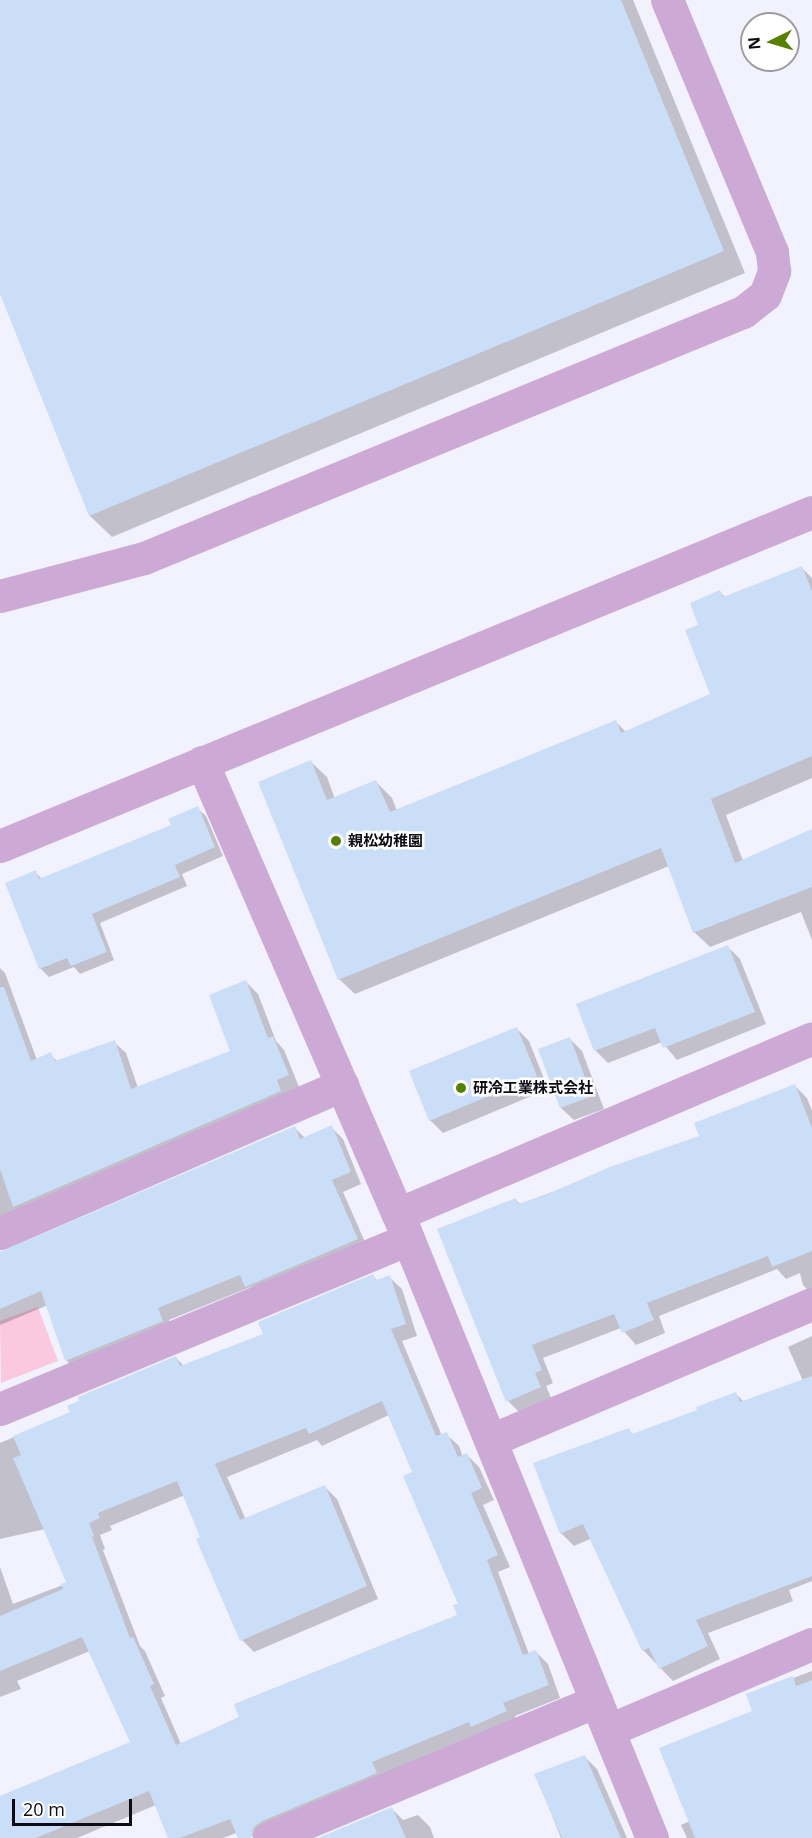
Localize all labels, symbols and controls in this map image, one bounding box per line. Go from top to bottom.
north arrow [740,12,800,72]
text: N [743,36,766,51]
place label: 親松幼稚園 [348,832,423,850]
marker: 親松幼稚園 [329,834,343,848]
place label: 研冷工業株式会社 [473,1079,593,1097]
marker: 研冷工業株式会社 [454,1081,468,1095]
scale bar [15,1787,135,1825]
text: 20 m [23,1797,65,1821]

